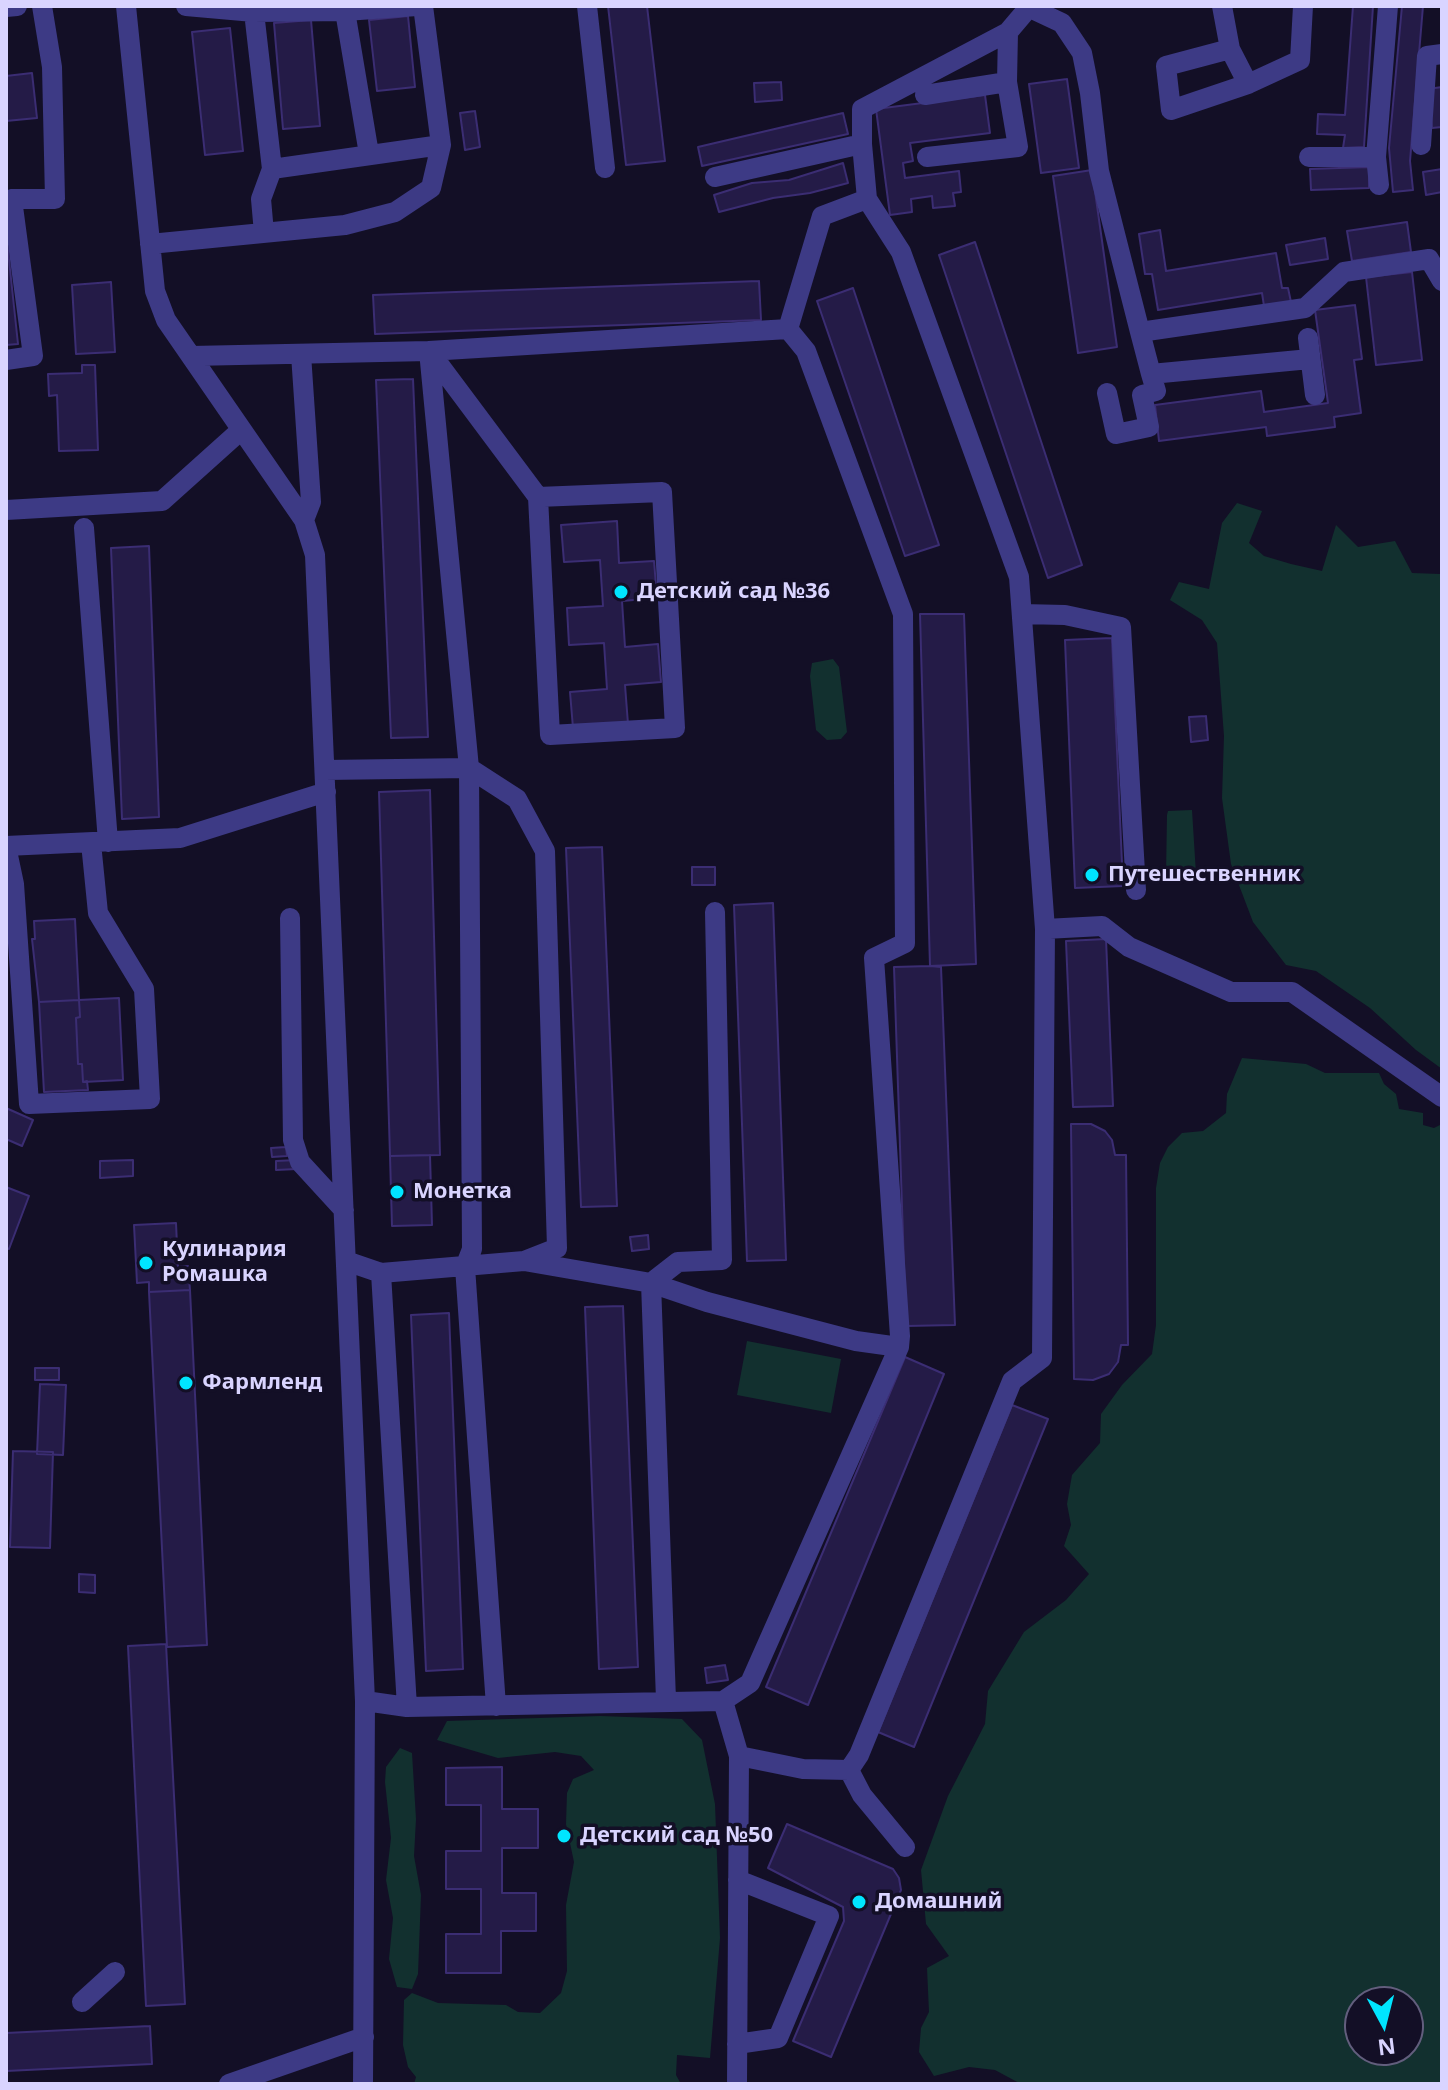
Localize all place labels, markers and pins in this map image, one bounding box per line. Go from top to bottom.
place label: Детский сад №36 [637,579,830,605]
marker: Детский сад №36 [612,583,630,601]
place label: Путешественник [1108,862,1301,888]
marker: Путешественник [1083,866,1101,884]
place label: Монетка [413,1179,512,1205]
marker: Монетка [388,1183,406,1201]
place label: Кулинария Ромашка [162,1237,287,1288]
marker: Кулинария Ромашка [137,1254,155,1272]
place label: Фармленд [202,1370,322,1396]
marker: Фармленд [177,1374,195,1392]
place label: Детский сад №50 [580,1823,773,1849]
marker: Детский сад №50 [555,1827,573,1845]
place label: Домашний [875,1889,1002,1915]
marker: Домашний [850,1893,868,1911]

